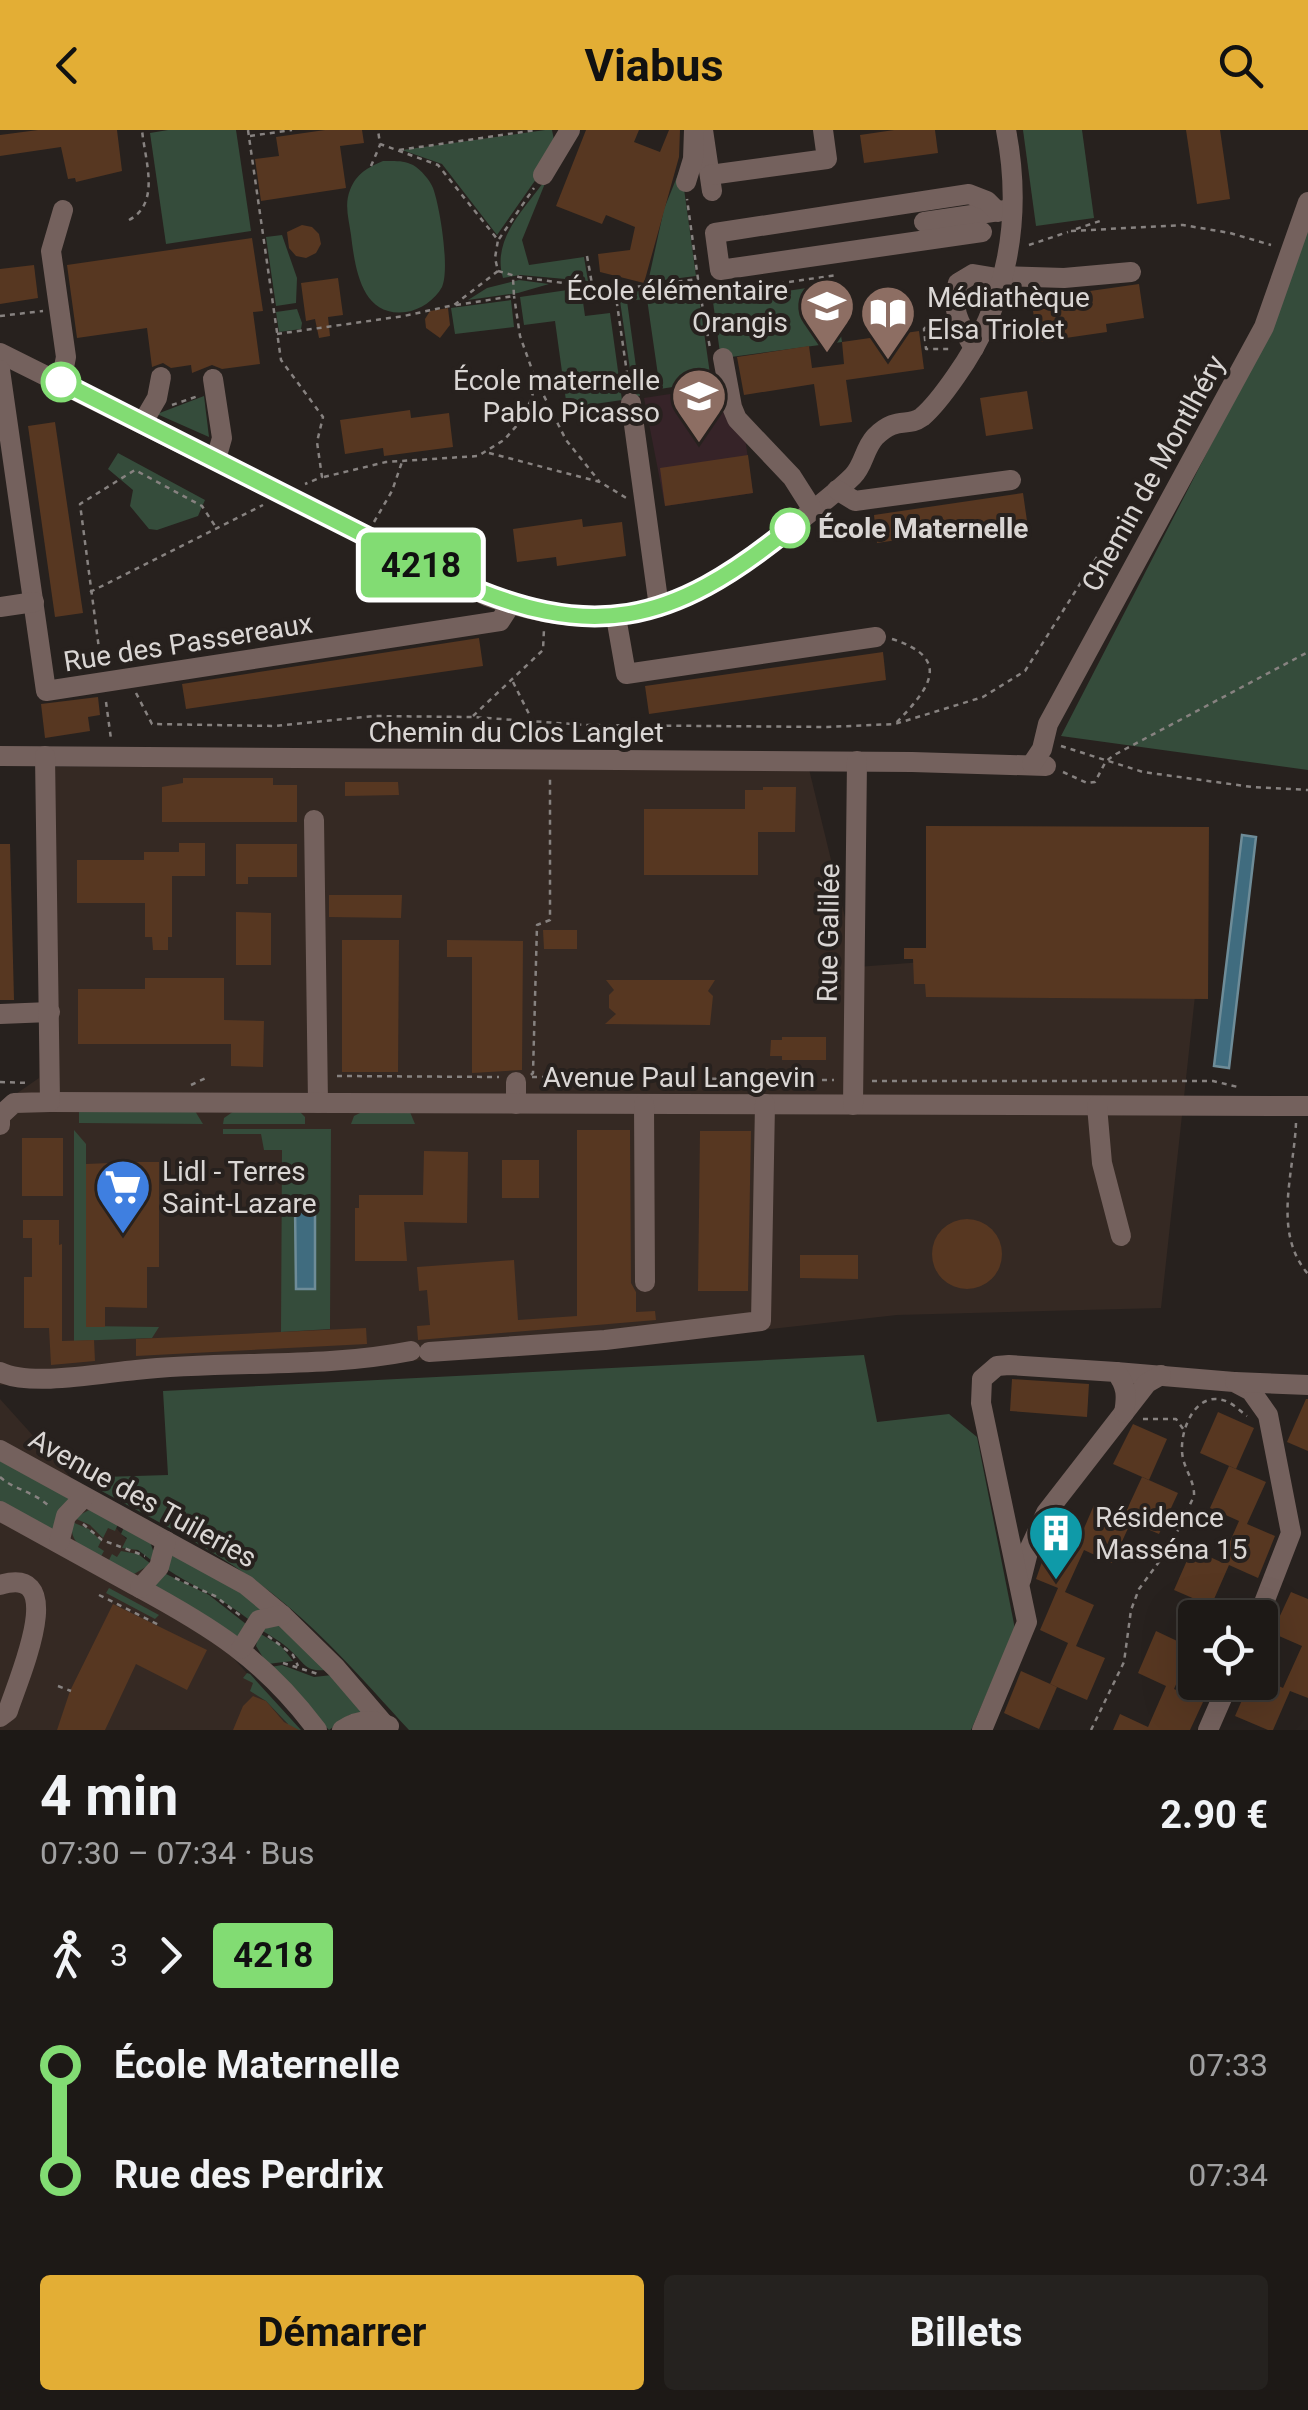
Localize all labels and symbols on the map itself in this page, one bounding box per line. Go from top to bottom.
place label: École élémentaire Orangis [566,274,788,339]
school or university icon: École élémentaire Orangis [797,276,857,355]
place label: Médiathèque Elsa Triolet [927,281,1090,346]
library icon: Médiathèque Elsa Triolet [858,283,918,362]
street label: Chemin de Montlhéry [1075,349,1232,597]
unlabelled marker [42,363,80,401]
place label: École maternelle Pablo Picasso [453,364,660,429]
school or university icon: École maternelle Pablo Picasso [669,366,729,445]
marker: École Maternelle [771,509,809,547]
place label: École Maternelle [818,512,1028,545]
line badge: 4218 [351,532,491,598]
street label: Rue des Passereaux [61,606,315,678]
street label: Chemin du Clos Langlet [368,716,664,749]
street label: Rue Galilée [811,863,846,1003]
street label: Avenue Paul Langevin [543,1061,815,1094]
place label: Lidl - Terres Saint-Lazare [162,1155,317,1220]
supermarket icon: Lidl - Terres Saint-Lazare [93,1157,153,1236]
street label: Avenue des Tuileries [23,1422,262,1575]
place label: Résidence Masséna 15 [1095,1501,1248,1566]
building icon: Résidence Masséna 15 [1026,1503,1086,1582]

